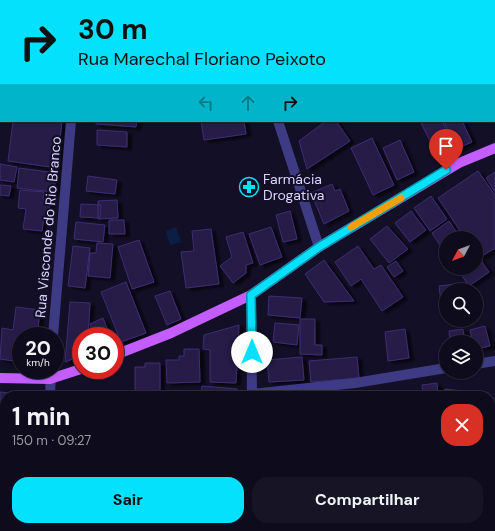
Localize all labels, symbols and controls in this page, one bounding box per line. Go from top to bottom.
text: 30 m [78,11,148,48]
icon: right [12,16,64,68]
text: Rua Marechal Floriano Peixoto [78,47,326,71]
icon: left [195,92,217,114]
icon: ahead [237,92,259,114]
icon: right [279,92,301,114]
pin [429,129,463,170]
street label: Rua Visconde do Rio Branco [31,135,65,319]
icon: arrive [435,135,457,157]
place label: Farmácia Drogativa [263,170,324,204]
pharmacy icon: Farmácia Drogativa [238,176,260,198]
north arrow [439,231,483,275]
map controls [439,231,483,379]
button: search [439,283,483,327]
speed limit sign: 30 [72,327,124,379]
position arrow [231,331,273,373]
text: 20 [25,335,51,361]
button: layers [439,335,483,379]
text: km/h [26,356,50,369]
text: 1 min [12,401,70,432]
button: close [441,404,483,446]
text: 150 m · 09:27 [12,432,91,449]
button: Sair [12,477,244,523]
button: Compartilhar [252,477,483,523]

